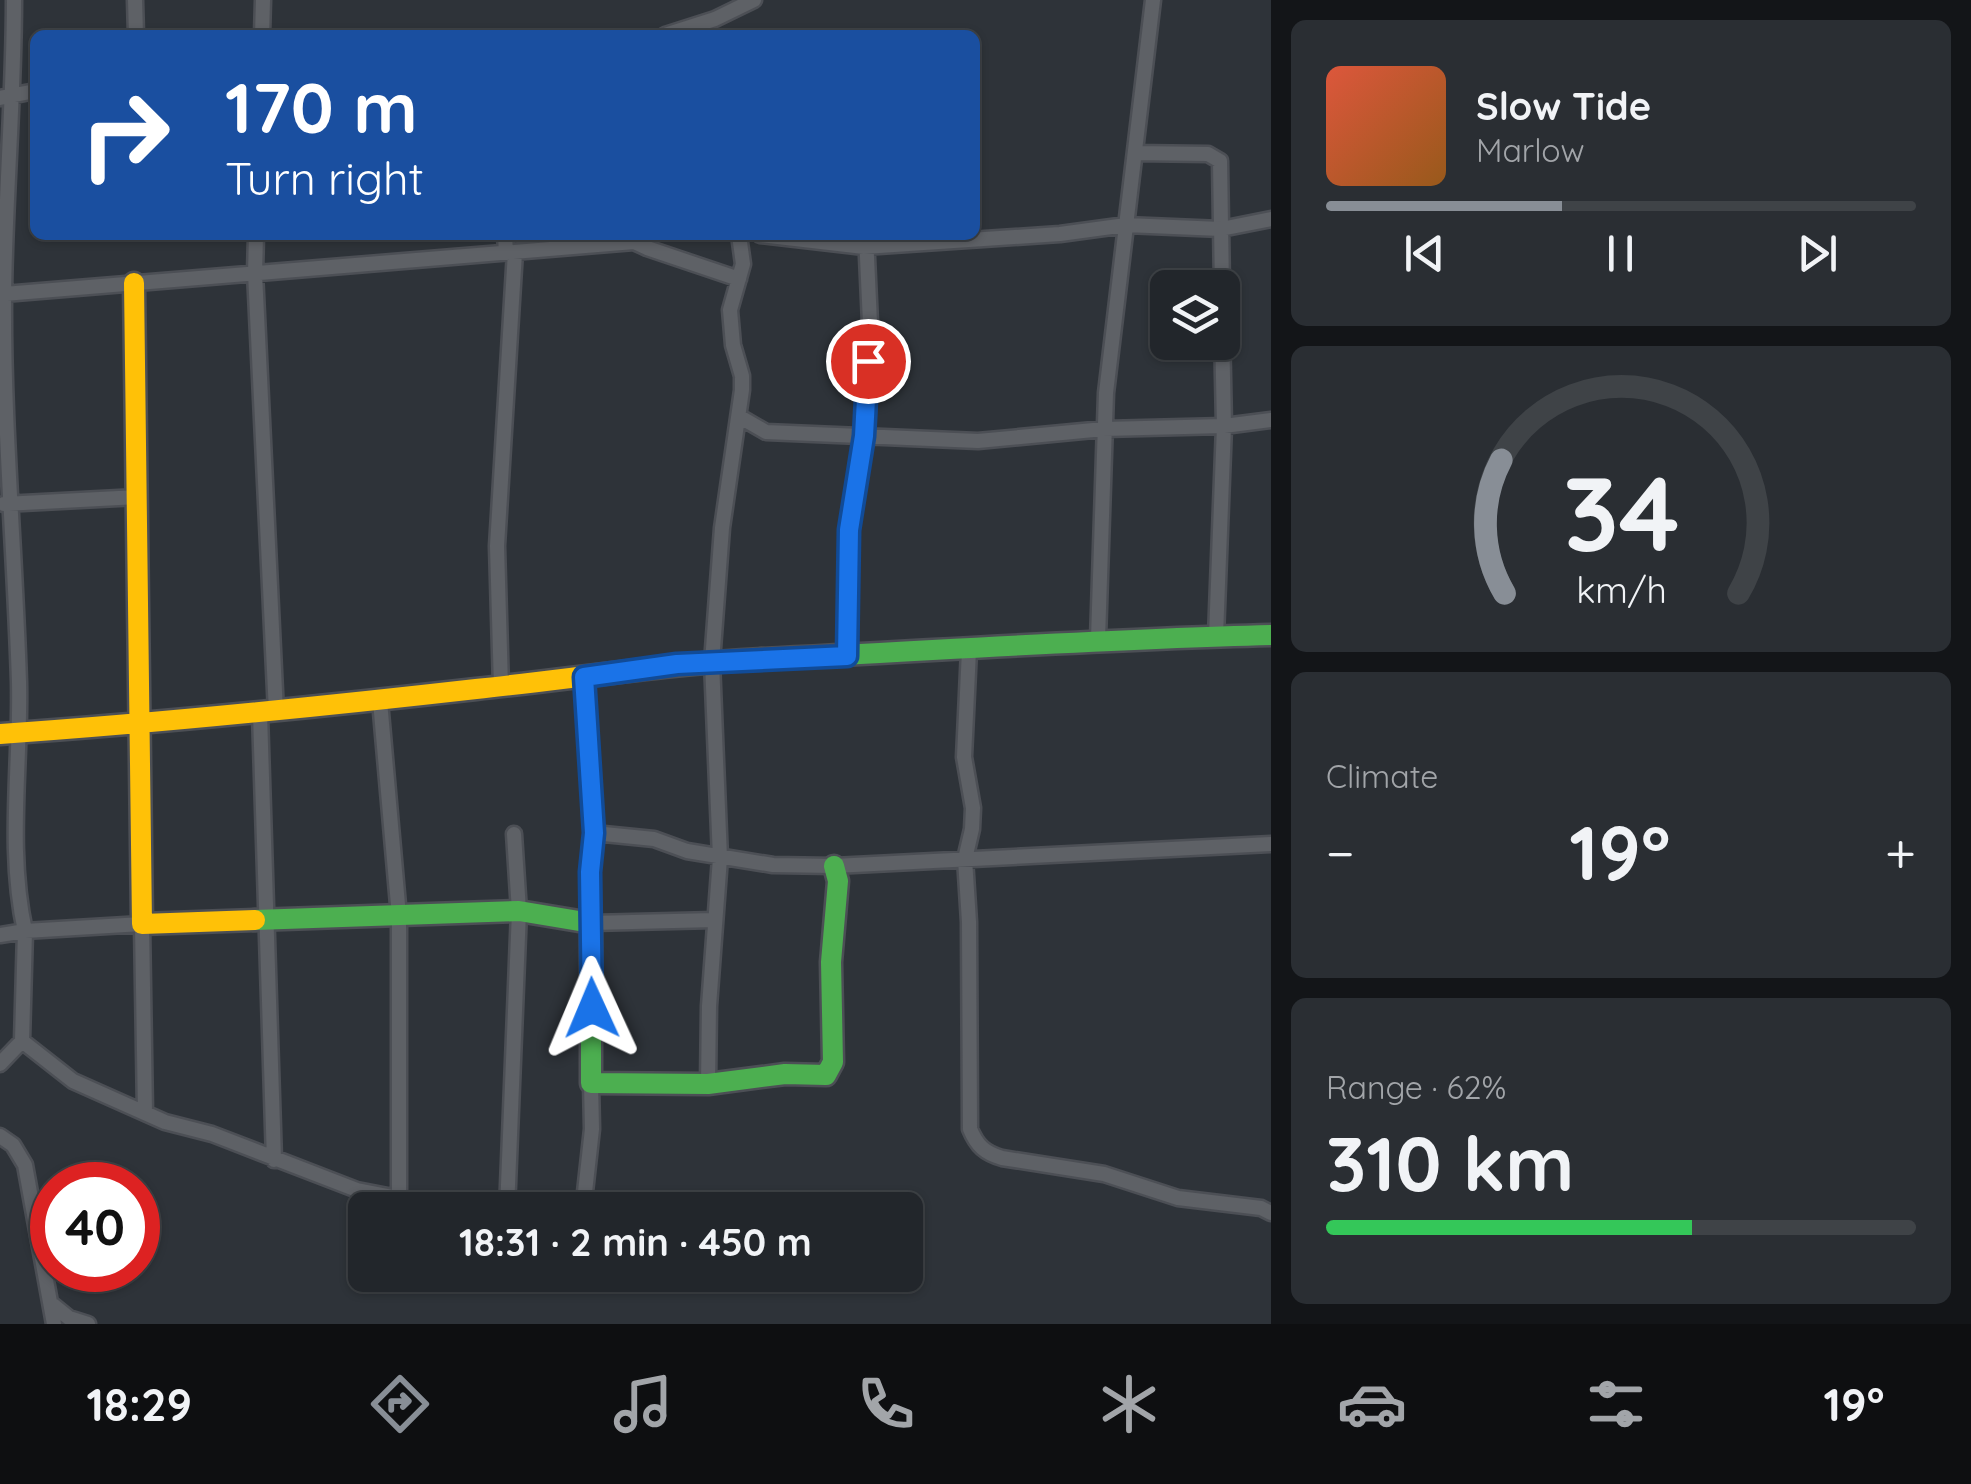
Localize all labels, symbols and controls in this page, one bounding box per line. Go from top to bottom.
text: 170 m [225,63,418,151]
icon: right [60,70,190,200]
text: Slow Tide [1476,82,1651,130]
text: Marlow [1476,130,1585,170]
text: Turn right [225,150,424,206]
icon: previous [1397,226,1452,281]
icon: pause [1593,226,1648,281]
icon: next [1790,226,1845,281]
map controls [1150,270,1240,360]
button: layers [1150,270,1240,360]
pin [826,319,911,404]
icon: arrive [841,334,896,389]
text: 34 [1562,447,1680,577]
text: km/h [1576,567,1666,612]
text: Climate [1326,756,1438,796]
text: 19° [1569,805,1670,899]
text: − [1326,818,1355,887]
text: + [1885,818,1916,887]
position arrow [540,956,644,1060]
text: Range · 62% [1326,1067,1506,1107]
text: 310 km [1326,1116,1574,1210]
speed limit sign: 40 [30,1162,160,1292]
text: 18:31 · 2 min · 450 m [459,1218,812,1266]
icon: directions [365,1369,435,1439]
icon: music [608,1369,678,1439]
icon: phone [851,1369,921,1439]
icon: climate [1094,1369,1164,1439]
icon: car [1337,1369,1407,1439]
icon: filters [1581,1369,1651,1439]
text: 18:29 [87,1376,192,1432]
text: 19° [1824,1376,1884,1432]

